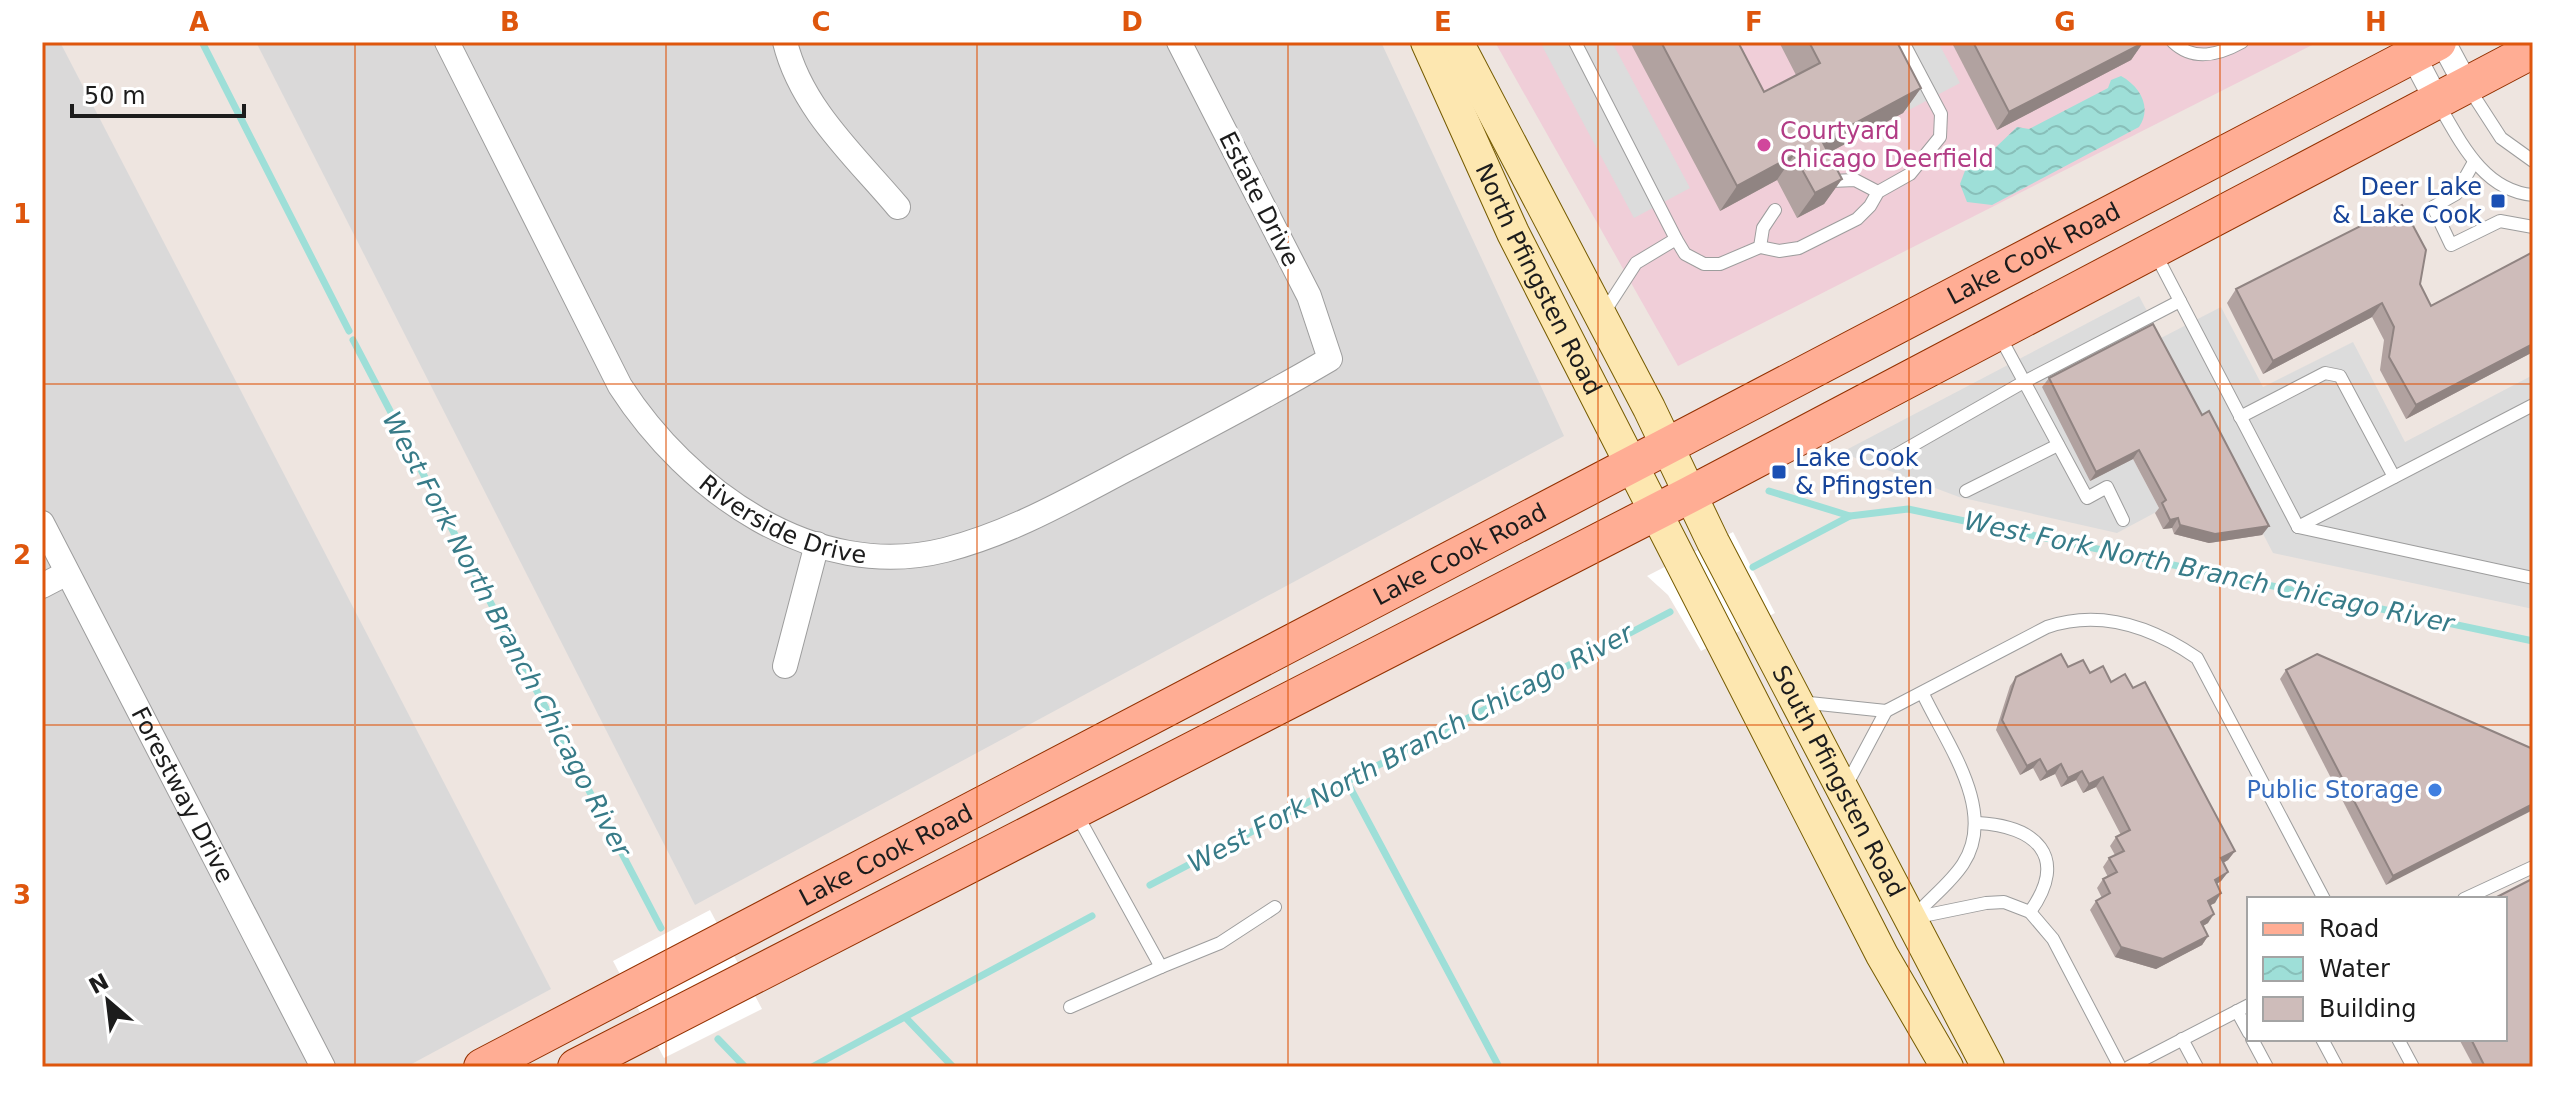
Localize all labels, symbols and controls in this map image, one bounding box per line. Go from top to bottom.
text: A [189,7,209,37]
text: B [500,7,520,37]
text: C [811,7,831,37]
text: D [1121,7,1143,37]
text: E [1434,7,1452,37]
text: F [1745,7,1763,37]
text: G [2054,7,2076,37]
text: H [2365,7,2387,37]
scale bar [72,68,244,118]
text: 50 m [84,82,146,110]
place label: Courtyard Chicago Deerfield [1780,117,1994,173]
street label: Estate Drive [1213,127,1305,271]
marker: Courtyard Chicago Deerfield [1755,136,1773,154]
street label: North Pfingsten Road [1470,159,1607,400]
place label: Deer Lake & Lake Cook [2332,173,2482,229]
marker: Deer Lake & Lake Cook [2489,192,2507,210]
street label: Lake Cook Road [1943,197,2125,311]
text: 1 [13,199,31,229]
water label: West Fork North Branch Chicago River [376,406,639,864]
place label: Lake Cook & Pfingsten [1795,444,1933,500]
marker: Lake Cook & Pfingsten [1770,463,1788,481]
street label: Riverside Drive [694,469,868,569]
street label: Lake Cook Road [1369,498,1551,611]
water label: West Fork North Branch Chicago River [1962,505,2459,639]
text: 2 [13,540,31,570]
water label: West Fork North Branch Chicago River [1182,616,1640,879]
street label: South Pfingsten Road [1766,661,1910,902]
street label: Forestway Drive [126,702,239,887]
place label: Public Storage [2246,776,2419,804]
marker: Public Storage [2426,781,2444,799]
street label: Lake Cook Road [795,799,977,912]
text: 3 [13,880,31,910]
legend [2247,897,2507,1041]
text: Road [2319,915,2379,943]
text: Water [2319,955,2390,983]
north arrow [68,961,148,1041]
text: N [85,968,113,999]
text: Building [2319,995,2416,1023]

